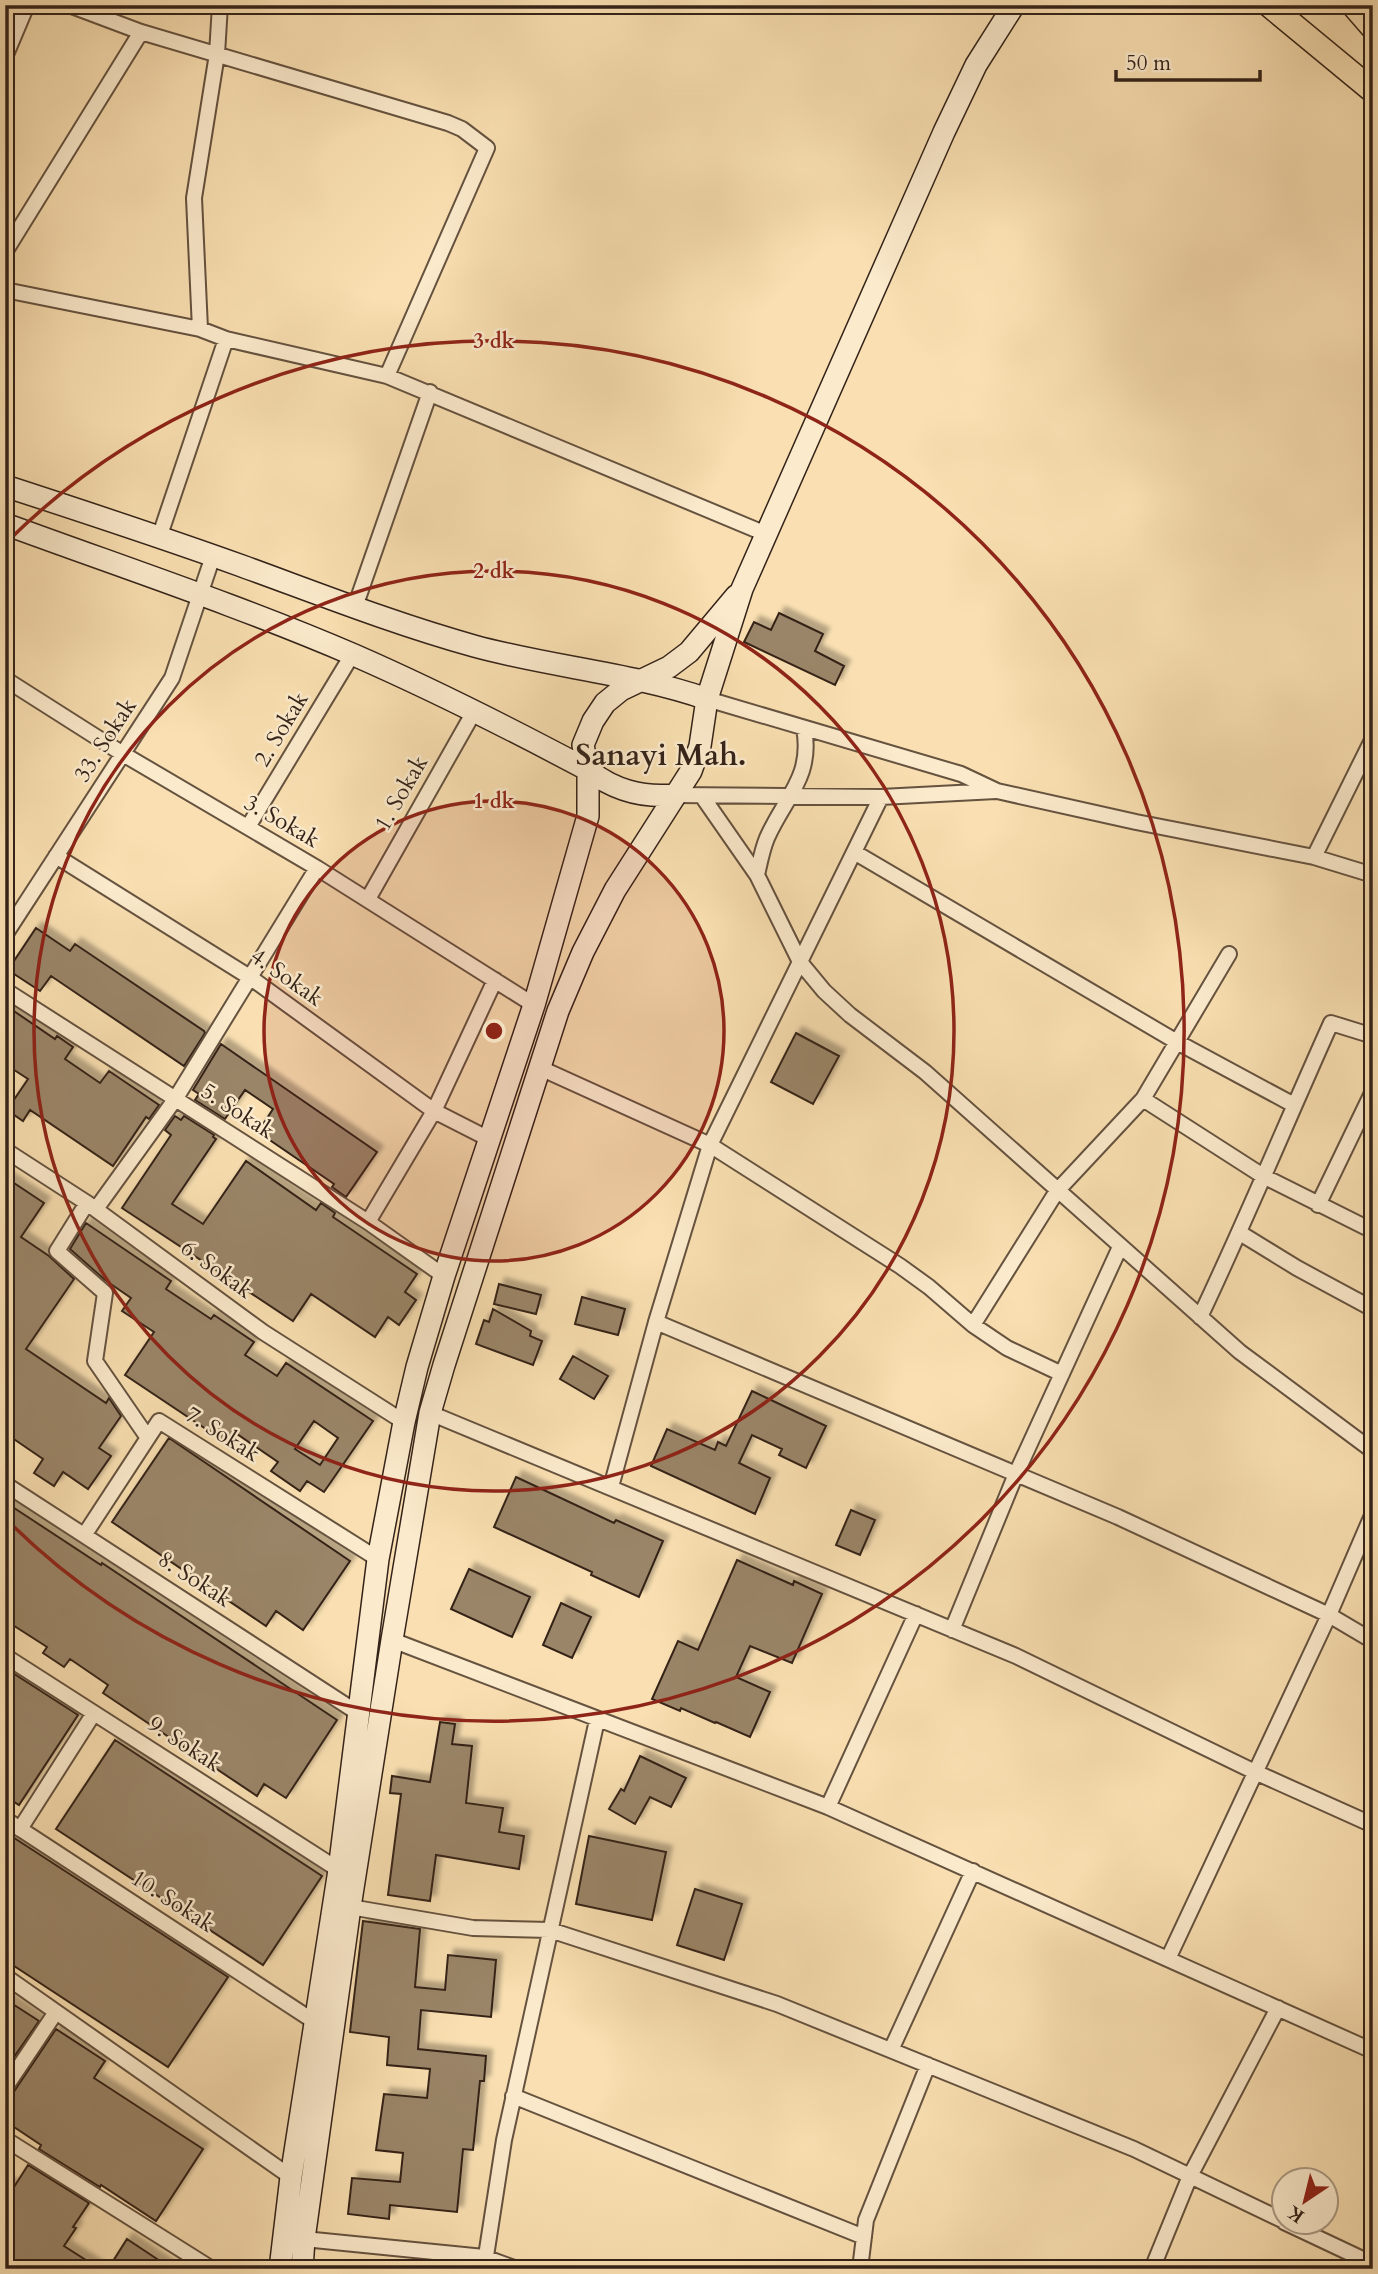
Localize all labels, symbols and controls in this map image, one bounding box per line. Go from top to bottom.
scale bar [1116,38,1259,82]
text: 50 m [1126,49,1171,78]
text: 3 dk [473,327,515,356]
text: 2 dk [473,557,515,586]
street label: 2. Sokak [247,685,316,772]
street label: 33. Sokak [66,692,144,788]
district label: Sanayi Mah. [575,735,747,776]
street label: 1. Sokak [367,749,435,836]
street label: 3. Sokak [239,787,326,855]
text: 1 dk [473,787,515,816]
street label: 4. Sokak [244,941,330,1014]
centre of rings [482,1019,506,1043]
street label: 5. Sokak [195,1076,282,1147]
street label: 6. Sokak [175,1232,260,1306]
street label: 7. Sokak [180,1399,267,1469]
street label: 8. Sokak [152,1544,239,1615]
street label: 9. Sokak [142,1709,229,1780]
street label: 10. Sokak [125,1862,221,1940]
north arrow [1270,2166,1340,2236]
text: K [1282,2199,1310,2229]

